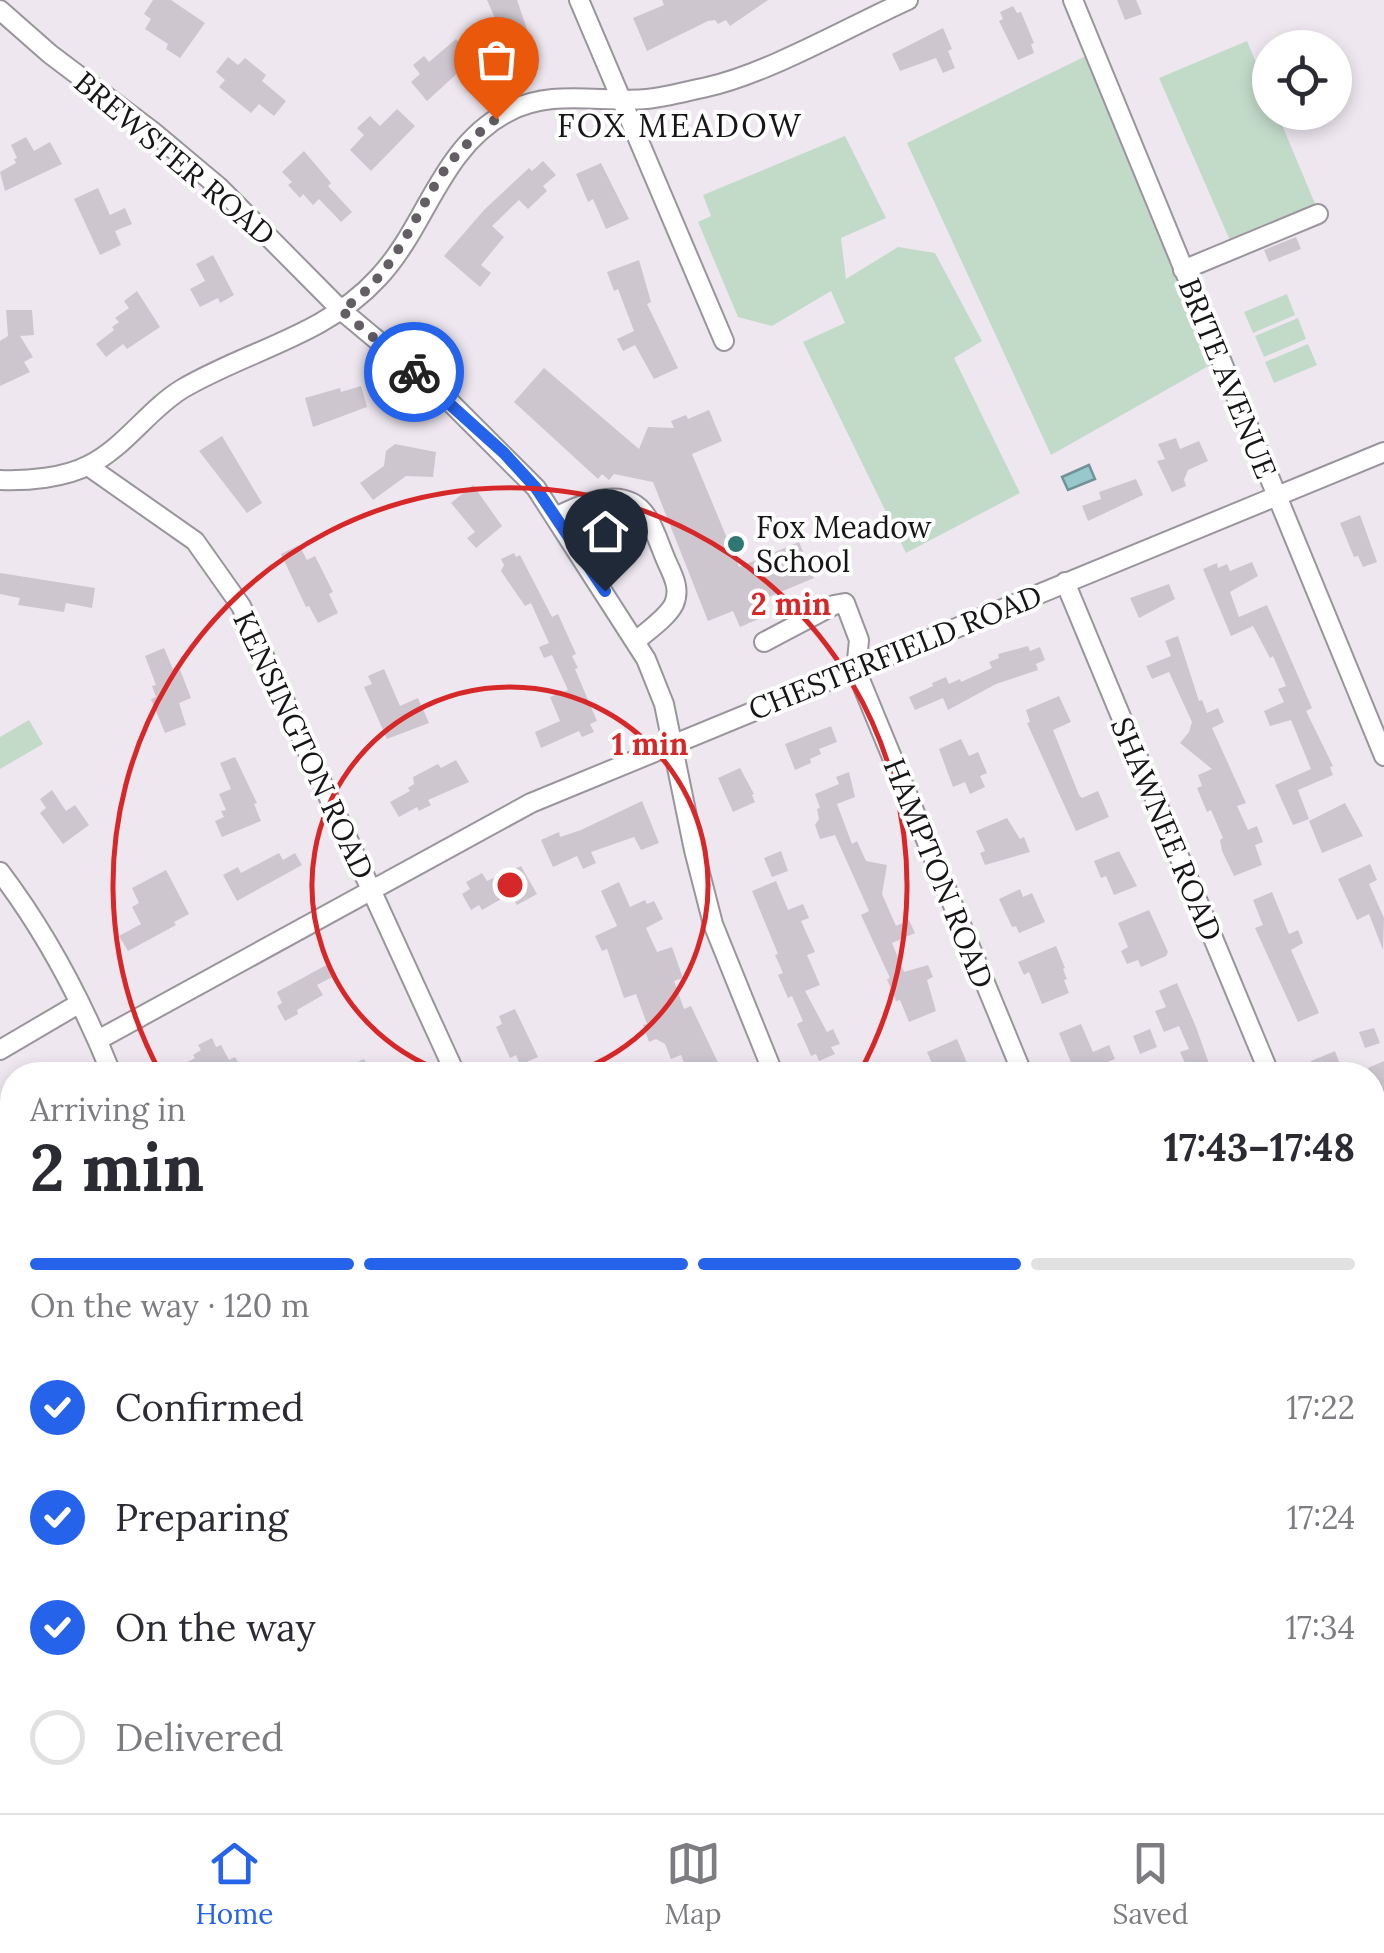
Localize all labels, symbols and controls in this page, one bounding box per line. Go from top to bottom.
pin [454,17,539,120]
map controls [1252,30,1352,130]
button: locate [1252,30,1352,130]
icon: bag [469,32,524,87]
street label: BREWSTER ROAD [67,63,283,253]
district label: FOX MEADOW [557,105,803,146]
street label: BRITE AVENUE [1170,272,1286,484]
courier [364,322,464,422]
icon: bike [387,345,442,400]
pin [563,489,648,592]
icon: home [578,504,633,559]
place label: Fox Meadow School [756,508,931,580]
marker: Fox Meadow School [725,533,747,555]
street label: CHESTERFIELD ROAD [743,576,1047,728]
text: 2 min [751,585,831,623]
street label: KENSINGTON ROAD [225,605,383,885]
street label: SHAWNEE ROAD [1103,712,1231,946]
text: 1 min [612,725,688,763]
street label: HAMPTON ROAD [876,752,1002,994]
centre of rings [492,867,528,903]
text: Arriving in [30,1089,186,1130]
text: 17:43–17:48 [1164,1123,1355,1171]
text: 2 min [30,1126,204,1209]
text: On the way · 120 m [30,1285,310,1326]
icon: check [30,1380,85,1435]
text: Confirmed [115,1383,304,1431]
text: 17:22 [1286,1387,1355,1428]
icon: check [30,1490,85,1545]
text: Preparing [115,1493,288,1541]
text: 17:24 [1287,1497,1355,1538]
icon: check [30,1600,85,1655]
text: On the way [115,1603,316,1651]
text: 17:34 [1285,1607,1355,1648]
text: Delivered [115,1713,284,1761]
tab: Home [196,1836,273,1932]
tab: Map [665,1836,721,1932]
tab: Saved [1113,1836,1188,1932]

